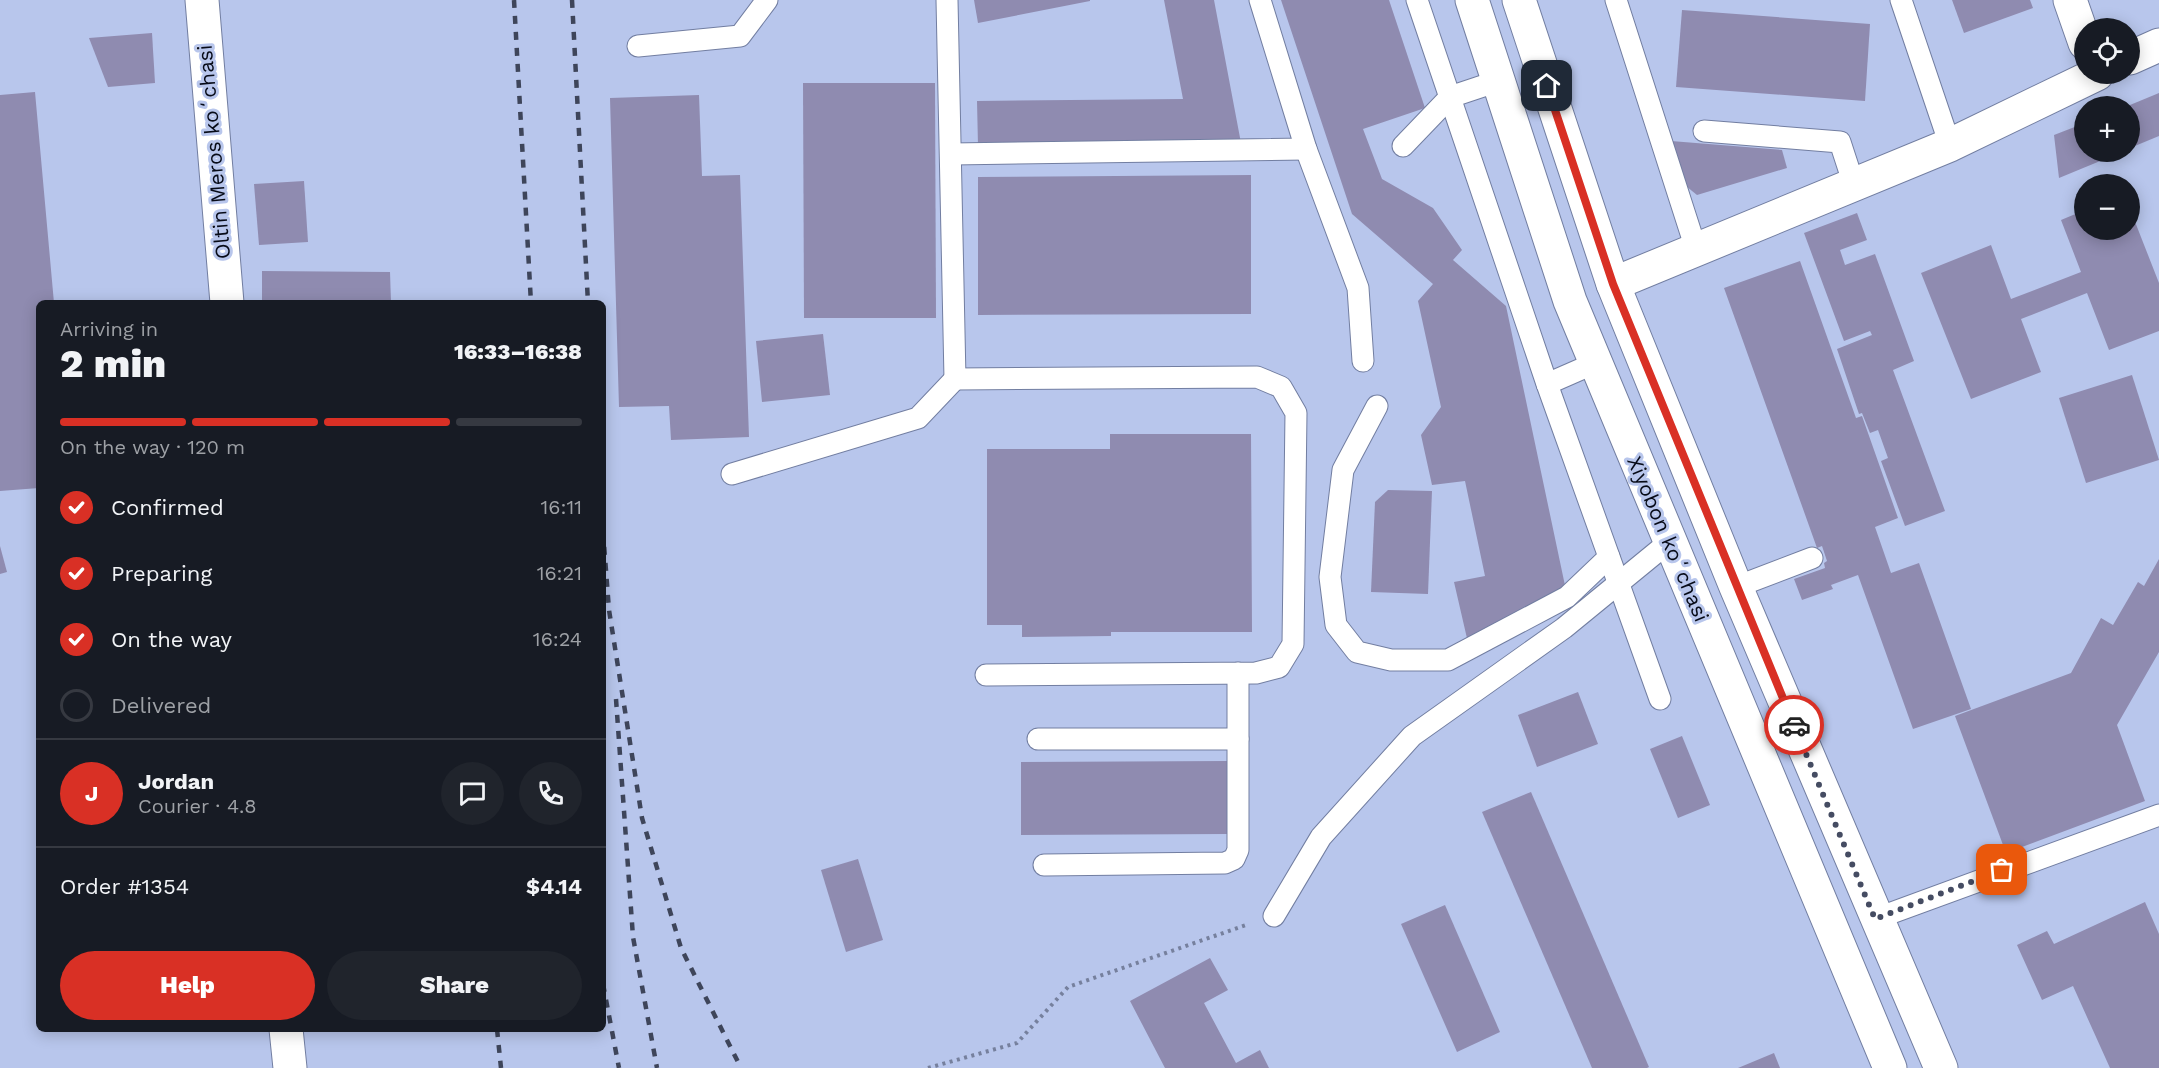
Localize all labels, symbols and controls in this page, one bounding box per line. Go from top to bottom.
map controls [2074,18,2140,240]
button: locate [2074,18,2140,84]
street label: Oltin Meros koʻchasi [192,44,235,260]
pin [1521,60,1572,111]
icon: home [1530,69,1563,102]
button: + [2074,96,2140,162]
button: − [2074,174,2140,240]
text: Arriving in [60,317,158,341]
text: 16:33–16:38 [454,339,582,364]
text: 2 min [60,341,166,386]
text: On the way · 120 m [60,435,245,459]
street label: Xiyobon koʻchasi [1622,452,1715,625]
icon: check [60,491,93,524]
text: Confirmed [111,495,224,520]
text: 16:11 [541,495,582,519]
icon: check [60,557,93,590]
text: Preparing [111,561,212,586]
text: 16:21 [537,561,582,585]
icon: check [60,623,93,656]
text: On the way [111,627,232,652]
text: 16:24 [533,627,582,651]
text: Delivered [111,693,211,718]
courier [1764,695,1824,755]
icon: car [1778,709,1811,742]
button: chat [441,762,504,825]
button: phone [519,762,582,825]
text: Jordan [138,769,214,794]
text: J [85,781,98,806]
text: Courier · 4.8 [138,794,257,818]
pin [1976,844,2027,895]
icon: bag [1985,853,2018,886]
text: Order #1354 [60,874,189,899]
text: $4.14 [526,874,582,899]
button: Help [60,951,315,1020]
button: Share [327,951,582,1020]

